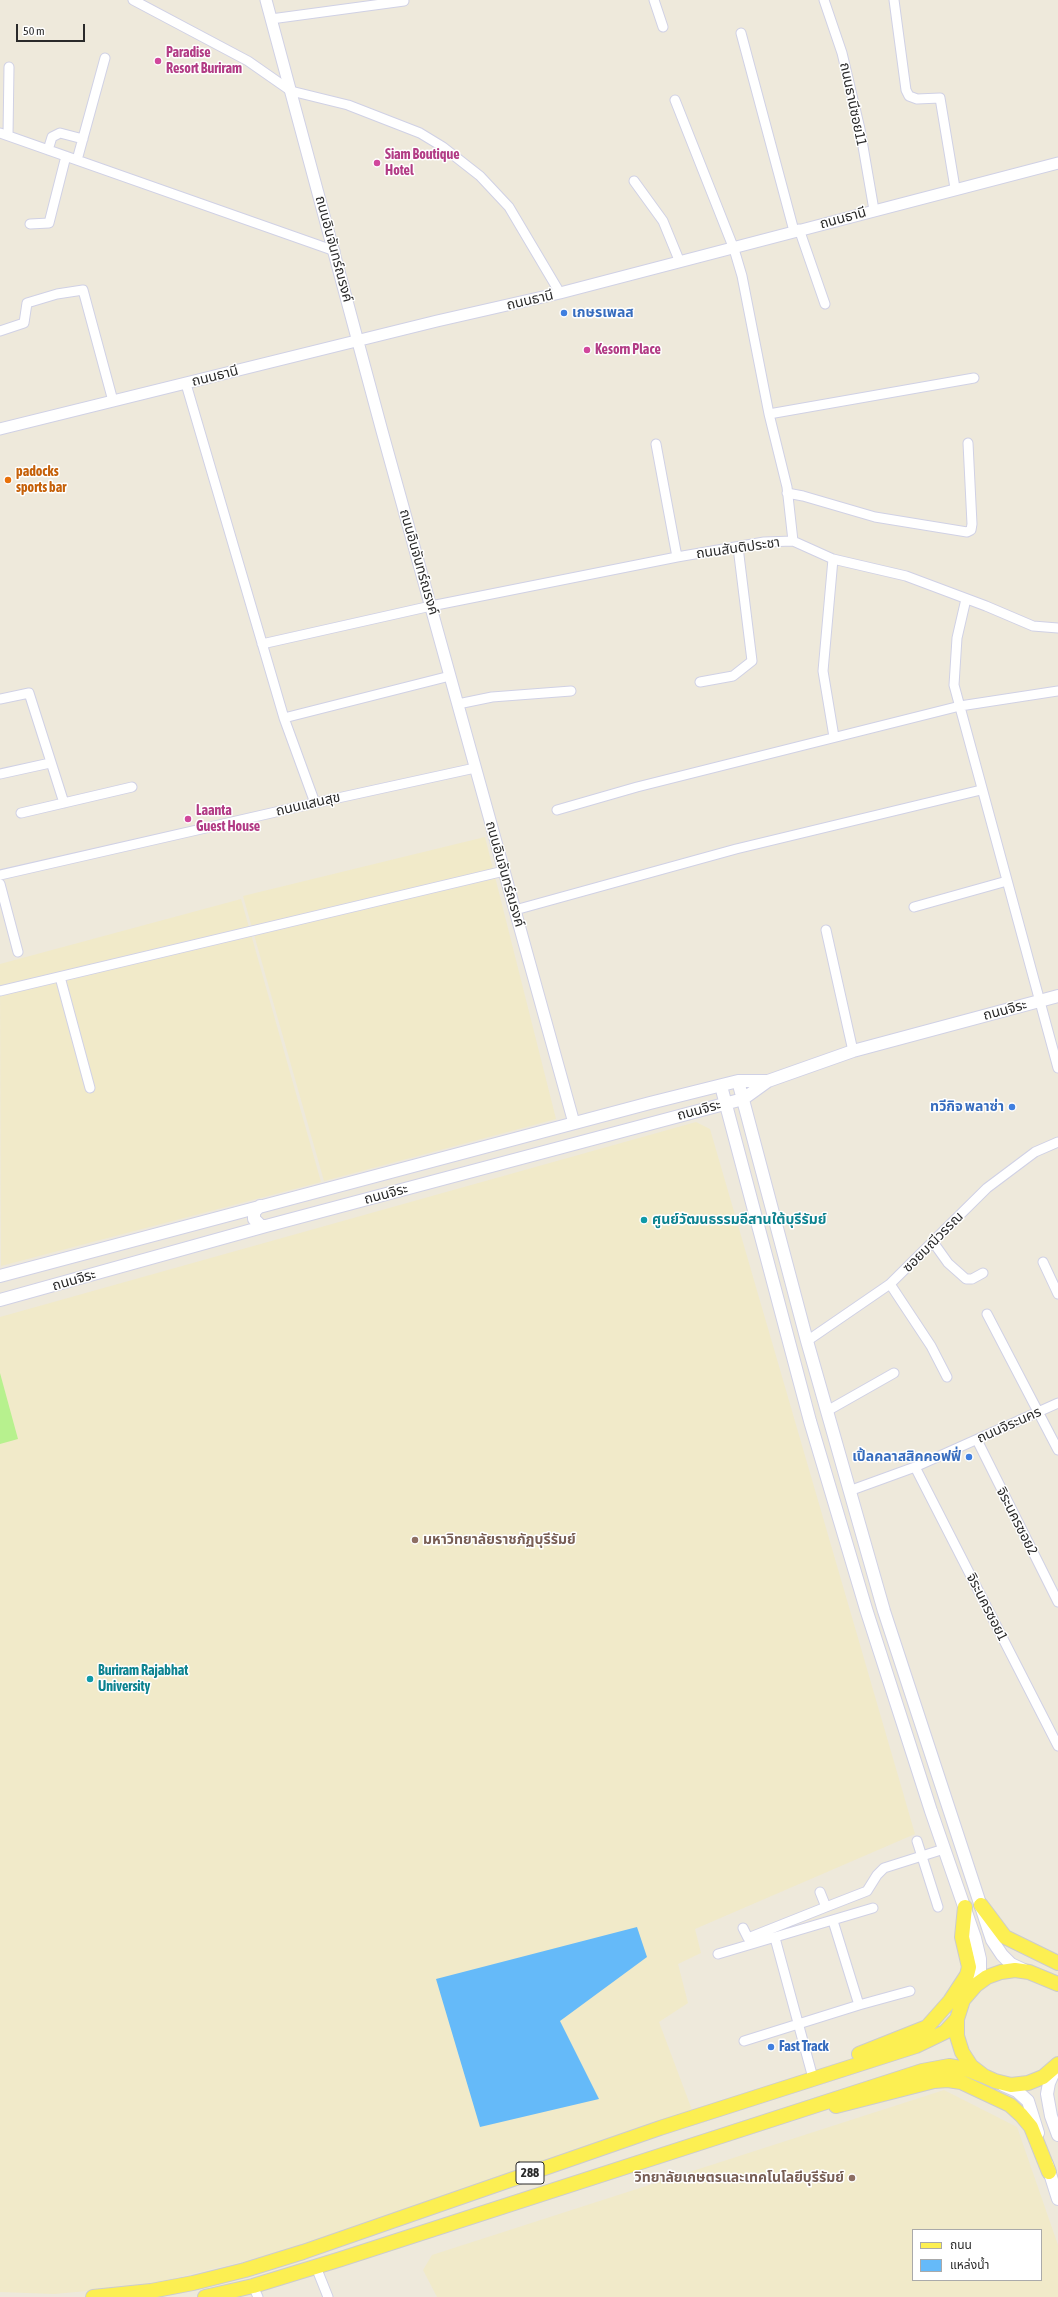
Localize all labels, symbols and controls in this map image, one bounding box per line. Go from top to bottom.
scale bar [18,16,87,42]
text: 50 m [23,24,45,38]
place label: Paradise Resort Buriram [166,45,242,78]
marker: Paradise Resort Buriram [153,56,163,66]
street label: ถนนธานีซอย11 [836,61,870,147]
place label: Siam Boutique Hotel [385,147,460,180]
marker: Siam Boutique Hotel [372,158,382,168]
street label: ถนนอินจันทร์ณรงค์ [312,194,356,304]
street label: ถนนธานี [818,204,868,232]
street label: ถนนธานี [505,286,555,314]
place label: เกษรเพลส [572,305,634,321]
marker: เกษรเพลส [559,308,569,318]
place label: Kesorn Place [595,342,661,358]
marker: Kesorn Place [582,345,592,355]
street label: ถนนธานี [190,362,240,390]
place label: padocks sports bar [16,464,66,496]
marker: padocks sports bar [3,475,13,485]
street label: ถนนอินจันทร์ณรงค์ [396,507,442,617]
street label: ถนนสันติประชา [695,534,781,562]
street label: ถนนแสนสุข [274,788,342,820]
place label: Laanta Guest House [196,803,260,836]
marker: Laanta Guest House [183,814,193,824]
street label: ถนนอินจันทร์ณรงค์ [482,819,528,929]
street label: ถนนจิระ [981,996,1029,1024]
street label: ถนนจิระ [675,1096,723,1124]
place label: ทวีกิจ พลาซ่า [930,1099,1004,1115]
marker: ทวีกิจ พลาซ่า [1007,1102,1017,1112]
street label: ถนนจิระ [362,1180,410,1208]
street label: ซอยมณีวรรณ [899,1208,967,1276]
place label: ศูนย์วัฒนธรรมอีสานใต้บุรีรัมย์ [652,1212,827,1228]
marker: ศูนย์วัฒนธรรมอีสานใต้บุรีรัมย์ [639,1215,649,1225]
street label: ถนนจิระ [50,1266,98,1294]
street label: ถนนจิระนคร [974,1403,1044,1447]
place label: เปิ้ลคลาสสิคคอฟฟี่ [852,1449,961,1465]
marker: เปิ้ลคลาสสิคคอฟฟี่ [964,1452,974,1462]
street label: จิระนครซอย2 [993,1484,1041,1558]
place label: มหาวิทยาลัยราชภัฏบุรีรัมย์ [423,1532,576,1548]
marker: มหาวิทยาลัยราชภัฏบุรีรัมย์ [410,1535,420,1545]
street label: จิระนครซอย1 [963,1570,1011,1644]
place label: Buriram Rajabhat University [98,1663,188,1696]
marker: Buriram Rajabhat University [85,1674,95,1684]
place label: Fast Track [779,2039,829,2055]
marker: Fast Track [766,2042,776,2052]
road number: 288 [516,2162,544,2184]
place label: วิทยาลัยเกษตรและเทคโนโลยีบุรีรัมย์ [634,2170,844,2186]
marker: วิทยาลัยเกษตรและเทคโนโลยีบุรีรัมย์ [847,2173,857,2183]
legend [912,2229,1042,2281]
text: ถนน [950,2238,972,2252]
text: แหล่งน้ำ [950,2258,989,2272]

